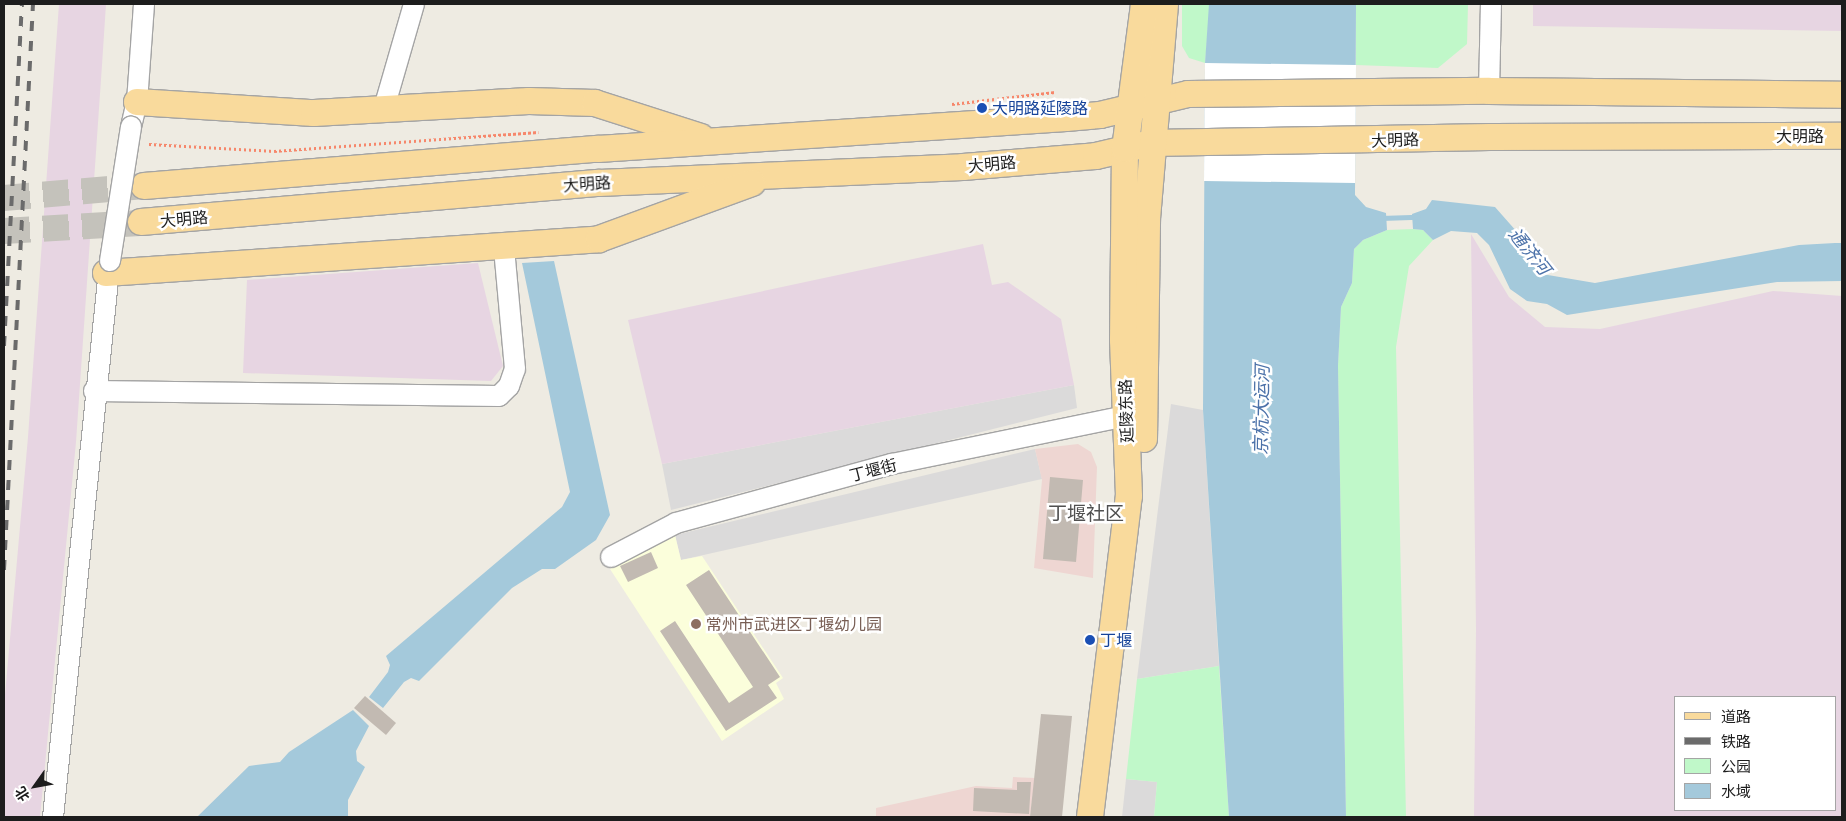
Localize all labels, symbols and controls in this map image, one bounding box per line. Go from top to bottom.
place label: 大明路延陵路 [992,98,1088,118]
marker: 大明路延陵路 [976,102,988,114]
street label: 大明路 [1776,126,1824,146]
street label: 大明路 [1371,130,1419,150]
street label: 大明路 [967,152,1017,176]
street label: 大明路 [562,173,612,195]
street label: 大明路 [159,207,209,231]
water label: 通济河 [1505,223,1555,279]
water label: 京杭大运河 [1249,365,1273,455]
street label: 延陵东路 [1115,379,1137,443]
street label: 丁堰街 [847,455,899,485]
district label: 丁堰社区 [1048,502,1124,524]
place label: 常州市武进区丁堰幼儿园 [706,614,882,634]
marker: 常州市武进区丁堰幼儿园 [690,618,702,630]
place label: 丁堰 [1100,630,1132,650]
marker: 丁堰 [1084,634,1096,646]
legend [1674,696,1836,811]
text: 道路 [1721,707,1751,725]
text: 铁路 [1721,732,1751,750]
text: 公园 [1721,757,1751,775]
north arrow [10,761,60,811]
text: 水域 [1721,782,1751,800]
text: 北 [11,784,33,805]

